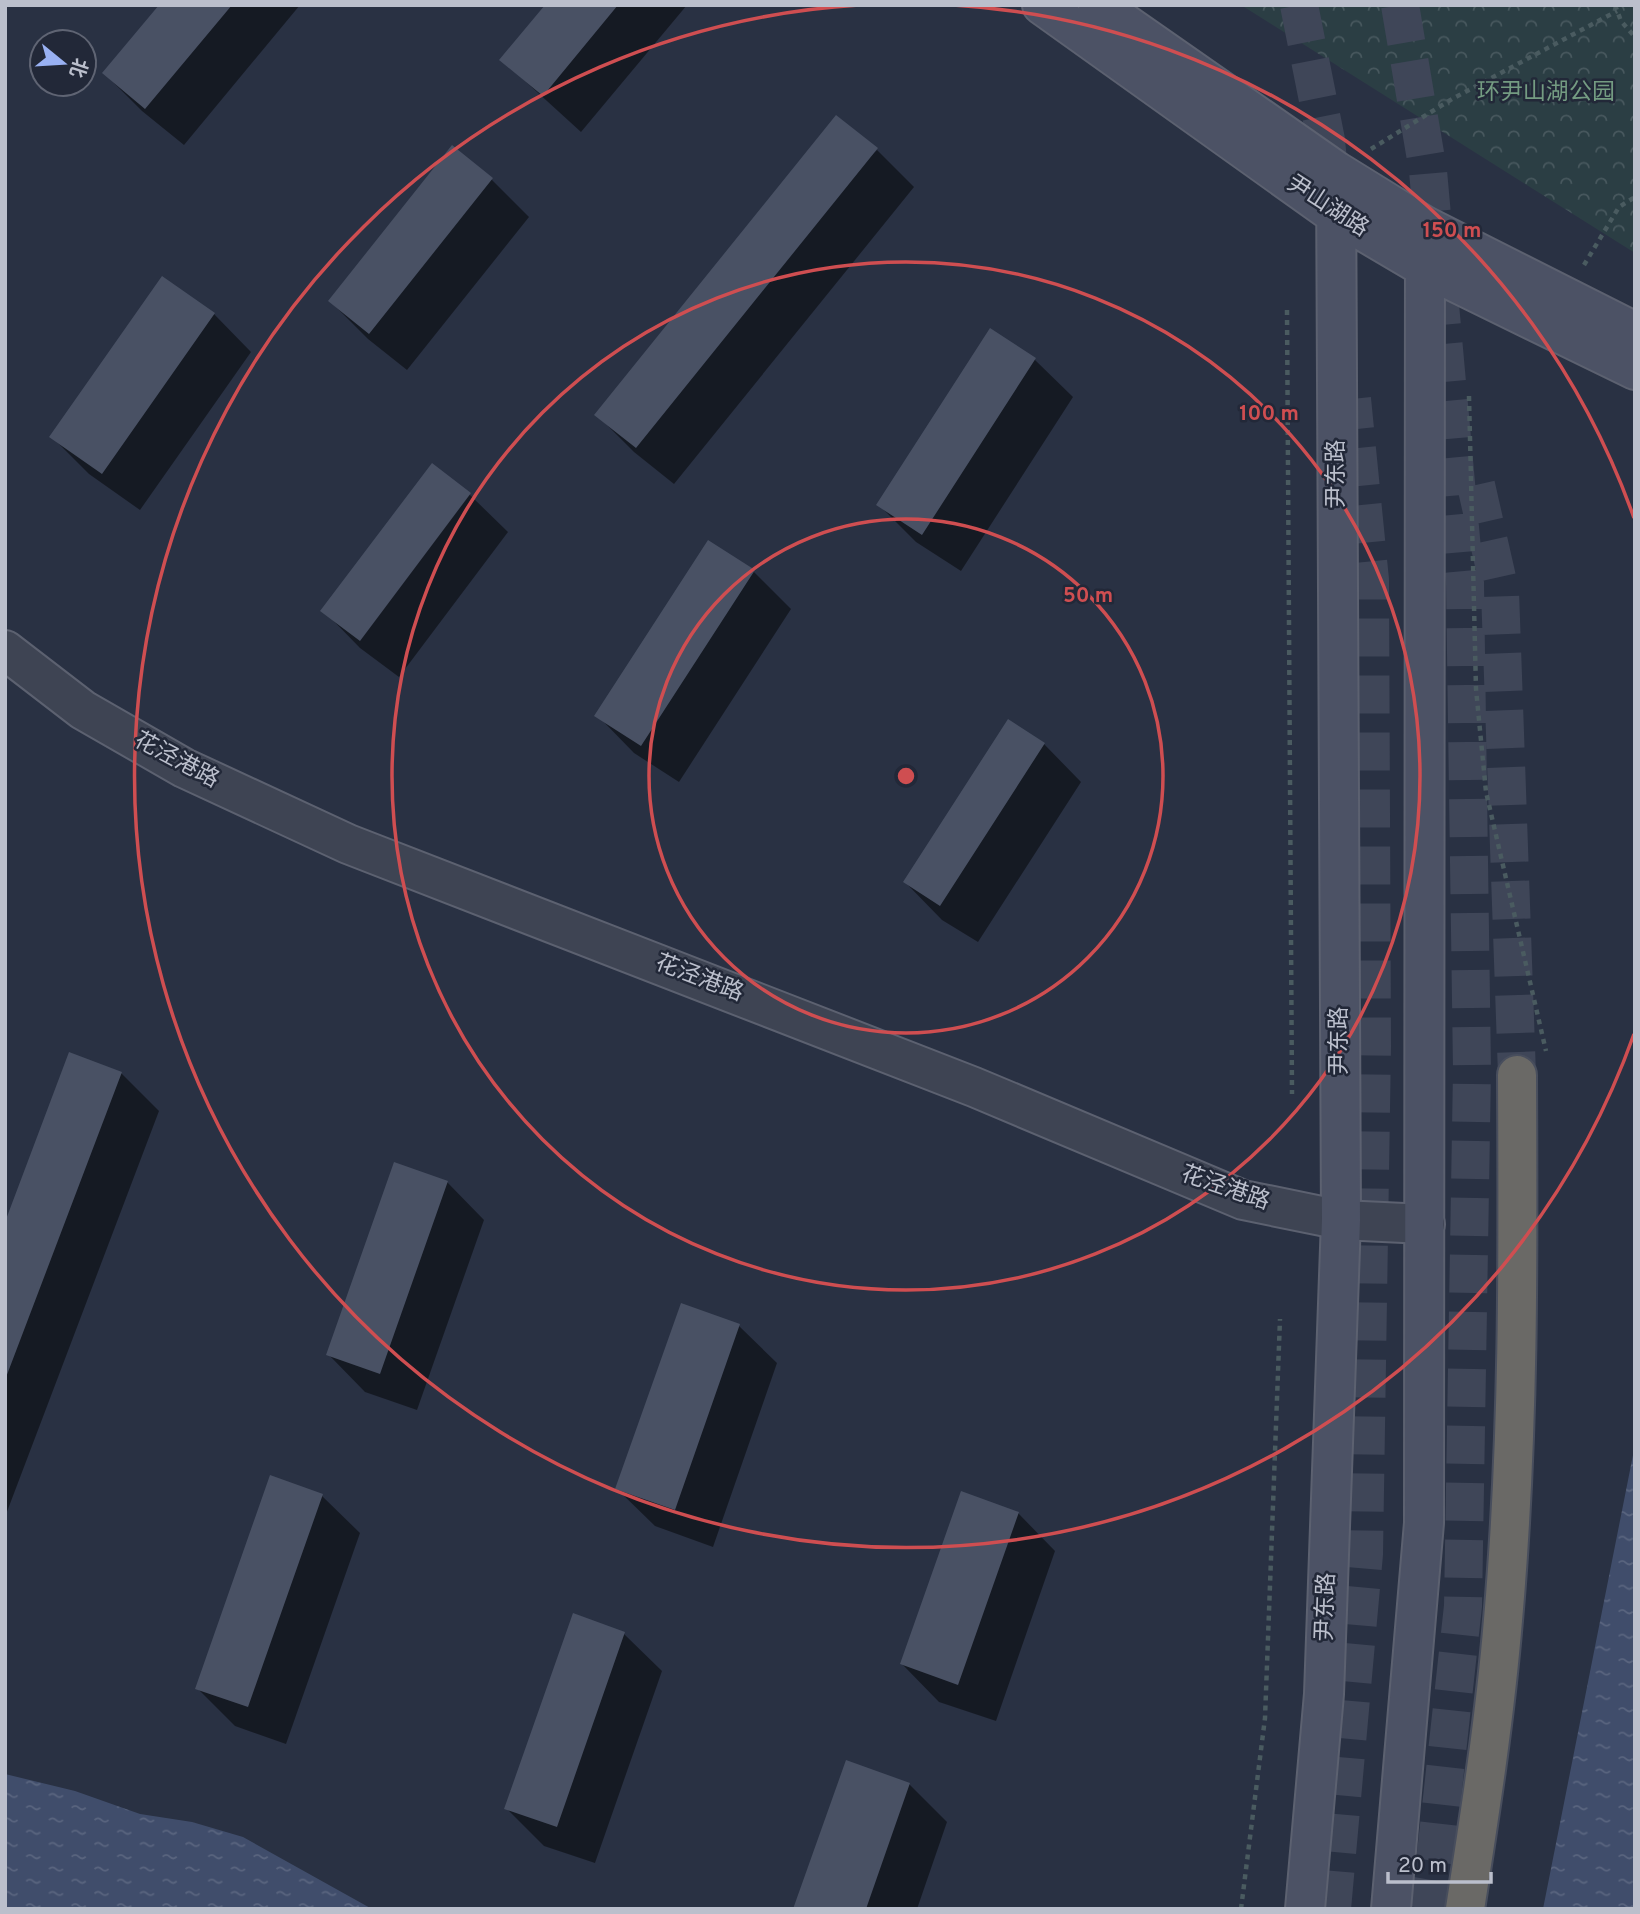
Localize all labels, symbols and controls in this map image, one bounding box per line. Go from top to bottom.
north arrow [28,28,98,98]
text: 北 [63,55,92,80]
park label: 环尹山湖公园 [1477,79,1615,108]
street label: 尹山湖路 [1281,170,1373,244]
text: 150 m [1423,218,1481,245]
text: 100 m [1239,401,1299,428]
street label: 尹东路 [1323,440,1352,509]
text: 50 m [1063,583,1113,610]
street label: 花泾港路 [129,727,223,795]
centre of rings [894,764,918,788]
street label: 花泾港路 [651,949,747,1009]
street label: 尹东路 [1326,1007,1355,1076]
street label: 花泾港路 [1177,1160,1273,1218]
street label: 尹东路 [1311,1572,1343,1642]
scale bar [1388,1840,1491,1884]
text: 20 m [1398,1853,1447,1880]

